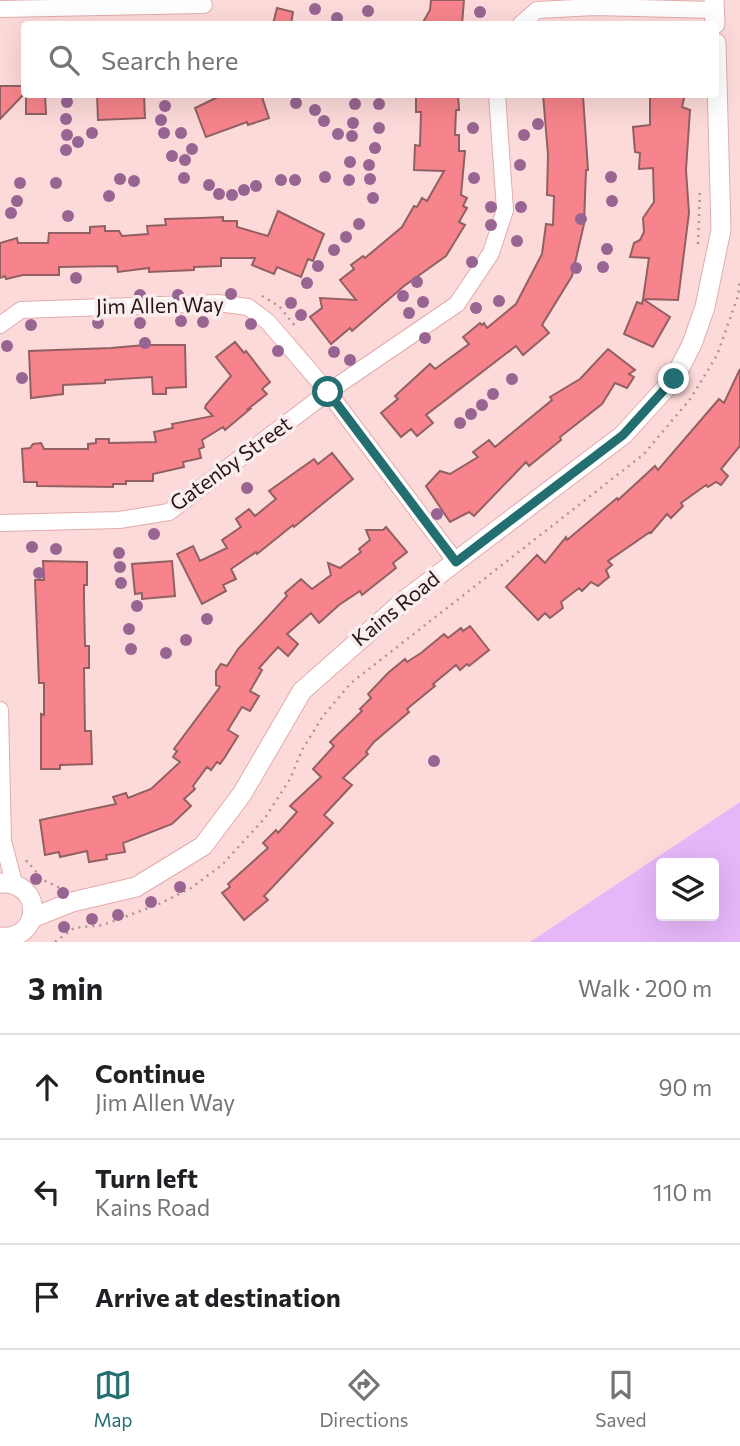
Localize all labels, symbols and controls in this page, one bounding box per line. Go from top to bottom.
search box [21,21,719,98]
icon: search [45,41,83,79]
text: Search here [101,44,239,75]
street label: Jim Allen Way [96,291,224,318]
route end [658,363,689,394]
route start [312,376,343,407]
street label: Gatenby Street [164,410,296,515]
street label: Kains Road [346,565,444,651]
map controls [656,858,719,921]
button: layers [656,858,719,921]
text: 3 min [28,969,103,1006]
text: Walk · 200 m [578,974,712,1002]
text: Continue [95,1057,205,1088]
icon: ahead [28,1068,66,1106]
text: 90 m [659,1073,712,1101]
text: Jim Allen Way [95,1088,235,1116]
text: Turn left [95,1162,198,1193]
icon: left [28,1173,66,1211]
text: 110 m [653,1178,712,1206]
text: Kains Road [95,1193,210,1221]
icon: arrive [28,1278,66,1316]
text: Arrive at destination [95,1281,341,1312]
tab: Map [93,1366,133,1431]
tab: Directions [319,1366,409,1431]
tab: Saved [595,1366,647,1431]

